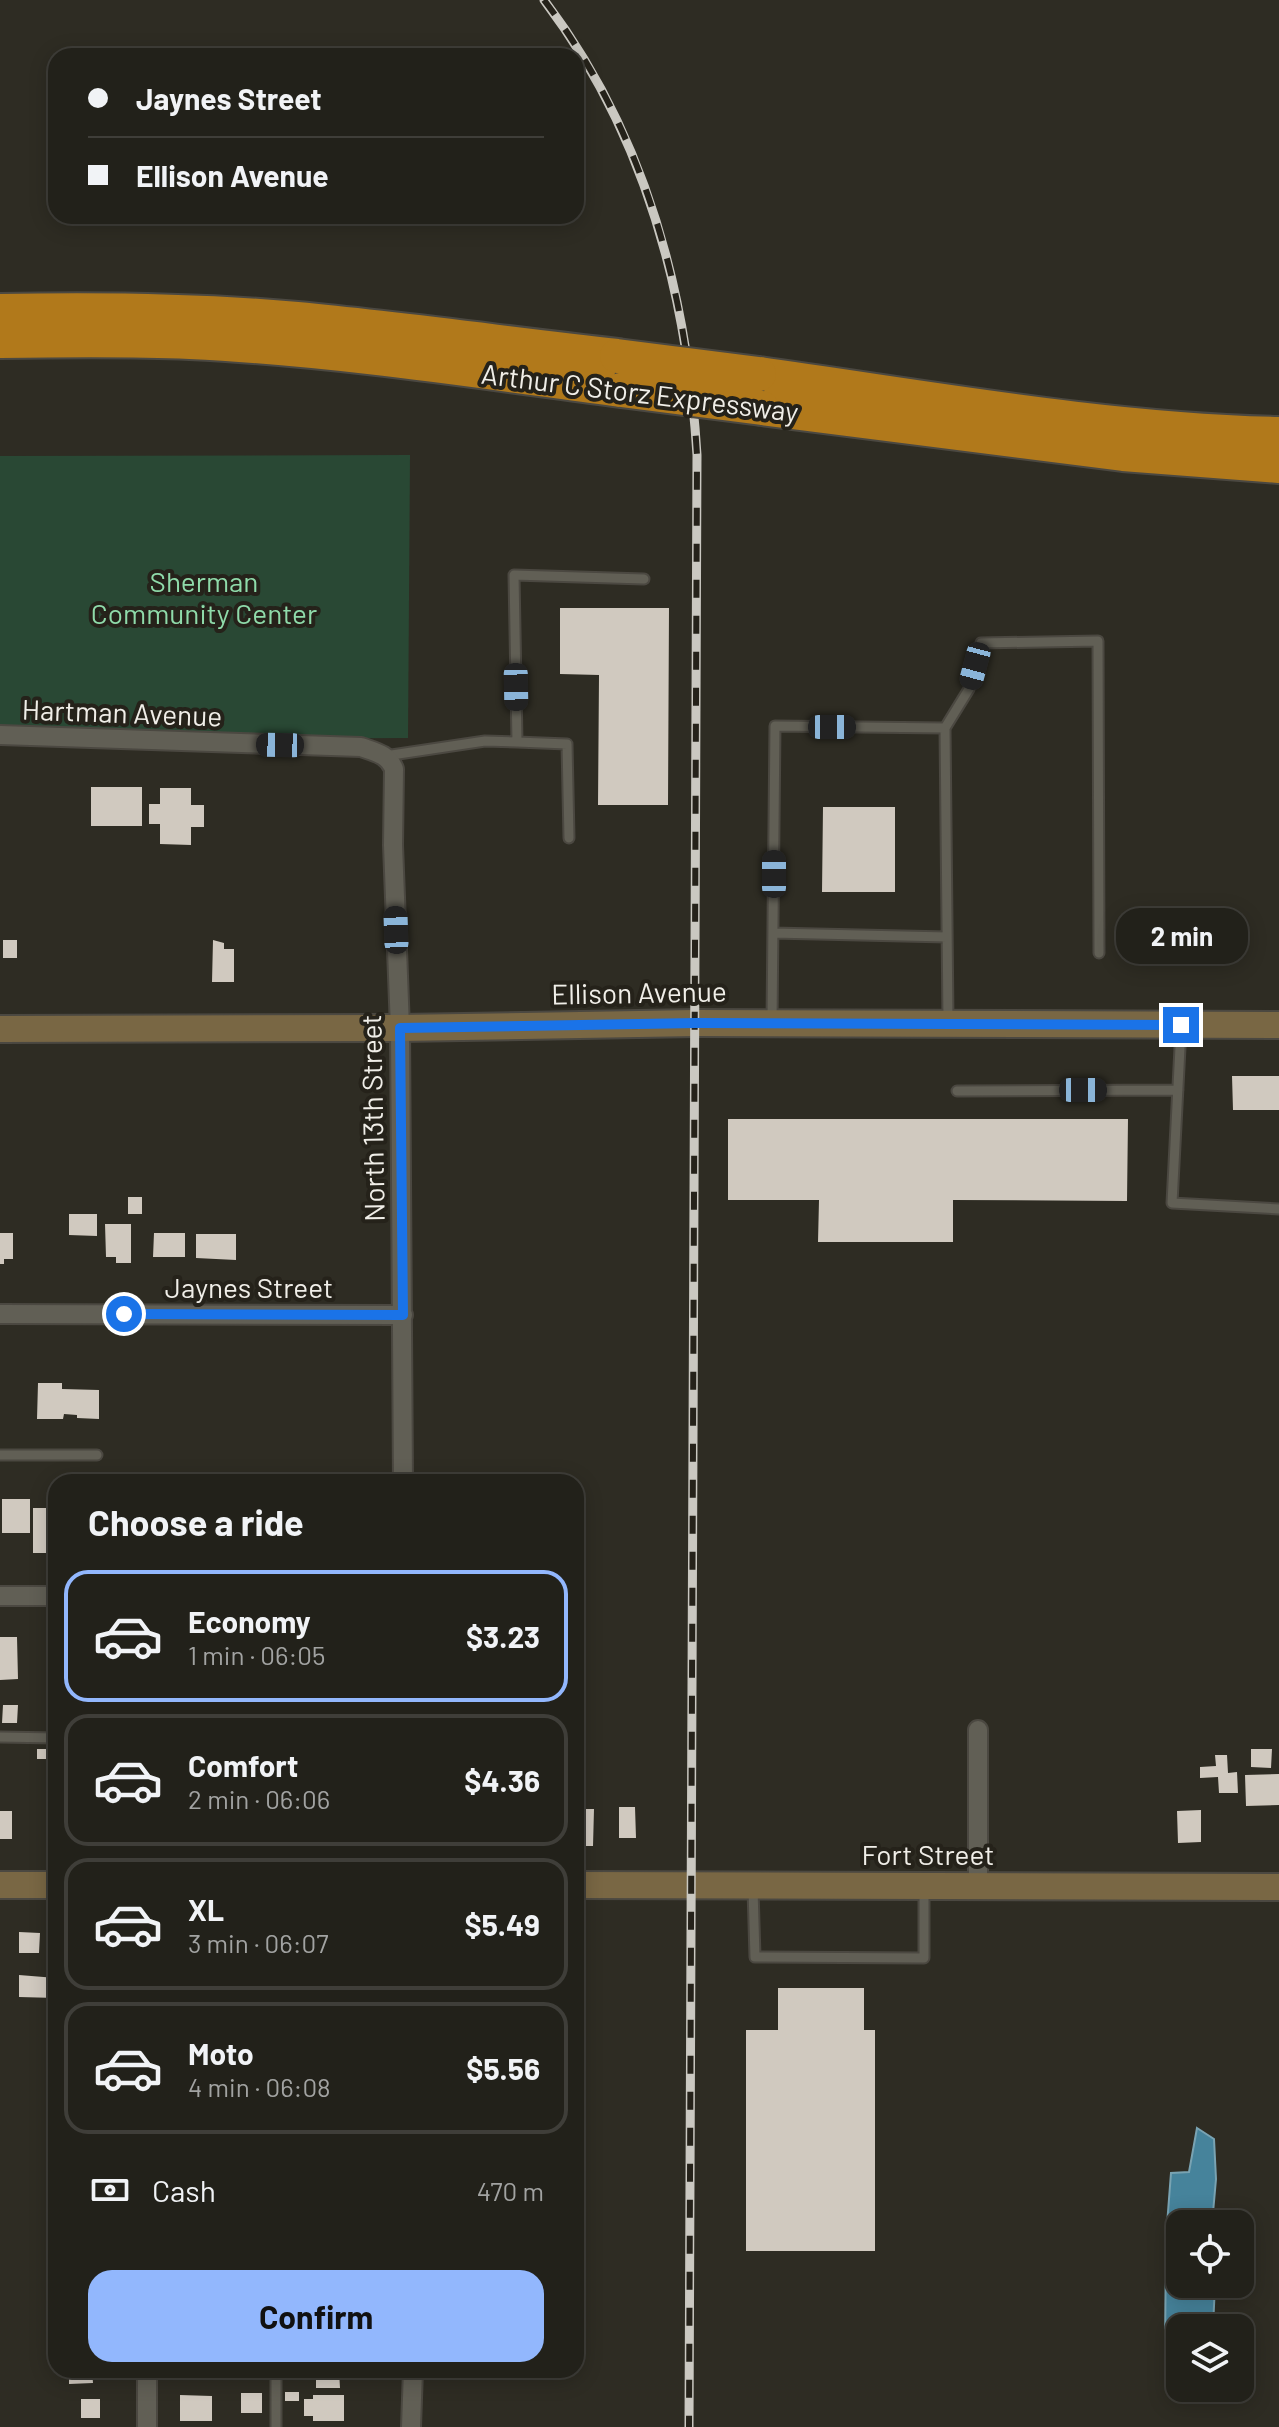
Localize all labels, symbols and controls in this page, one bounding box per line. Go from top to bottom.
text: Jaynes Street [136,80,322,116]
text: Ellison Avenue [136,157,329,193]
street label: Arthur C Storz Expressway [480,356,800,428]
park label: Sherman Community Center [91,564,317,630]
car [957,640,993,692]
car [504,663,528,711]
street label: Hartman Avenue [21,692,223,732]
car [808,715,856,739]
car [256,733,304,757]
car [762,850,786,898]
car [383,906,409,954]
callout: 2 min [1115,909,1247,965]
text: 2 min [1151,920,1213,951]
street label: Ellison Avenue [551,973,727,1011]
route end [1163,1007,1199,1043]
street label: North 13th Street [353,1014,391,1222]
car [1059,1078,1107,1102]
street label: Jaynes Street [165,1270,333,1304]
route start [106,1296,142,1332]
text: Choose a ride [88,1500,304,1543]
icon: car [92,1600,164,1672]
text: Economy [188,1603,311,1639]
text: $3.23 [466,1618,540,1654]
text: 1 min · 06:05 [188,1639,325,1670]
icon: car [92,1744,164,1816]
text: Comfort [188,1747,298,1783]
text: $4.36 [464,1762,540,1798]
text: 2 min · 06:06 [188,1783,330,1814]
street label: Fort Street [862,1837,994,1871]
icon: car [92,1888,164,1960]
text: XL [188,1891,224,1927]
text: $5.49 [464,1906,540,1942]
text: 3 min · 06:07 [188,1927,328,1958]
icon: car [92,2032,164,2104]
text: Moto [188,2035,254,2071]
text: $5.56 [466,2050,540,2086]
text: 4 min · 06:08 [188,2071,331,2102]
icon: cash [88,2168,132,2212]
text: Cash [152,2172,216,2208]
text: 470 m [477,2175,544,2206]
map controls [1166,2210,1254,2402]
button: locate [1166,2210,1254,2298]
button: Confirm [88,2270,544,2362]
button: layers [1166,2314,1254,2402]

